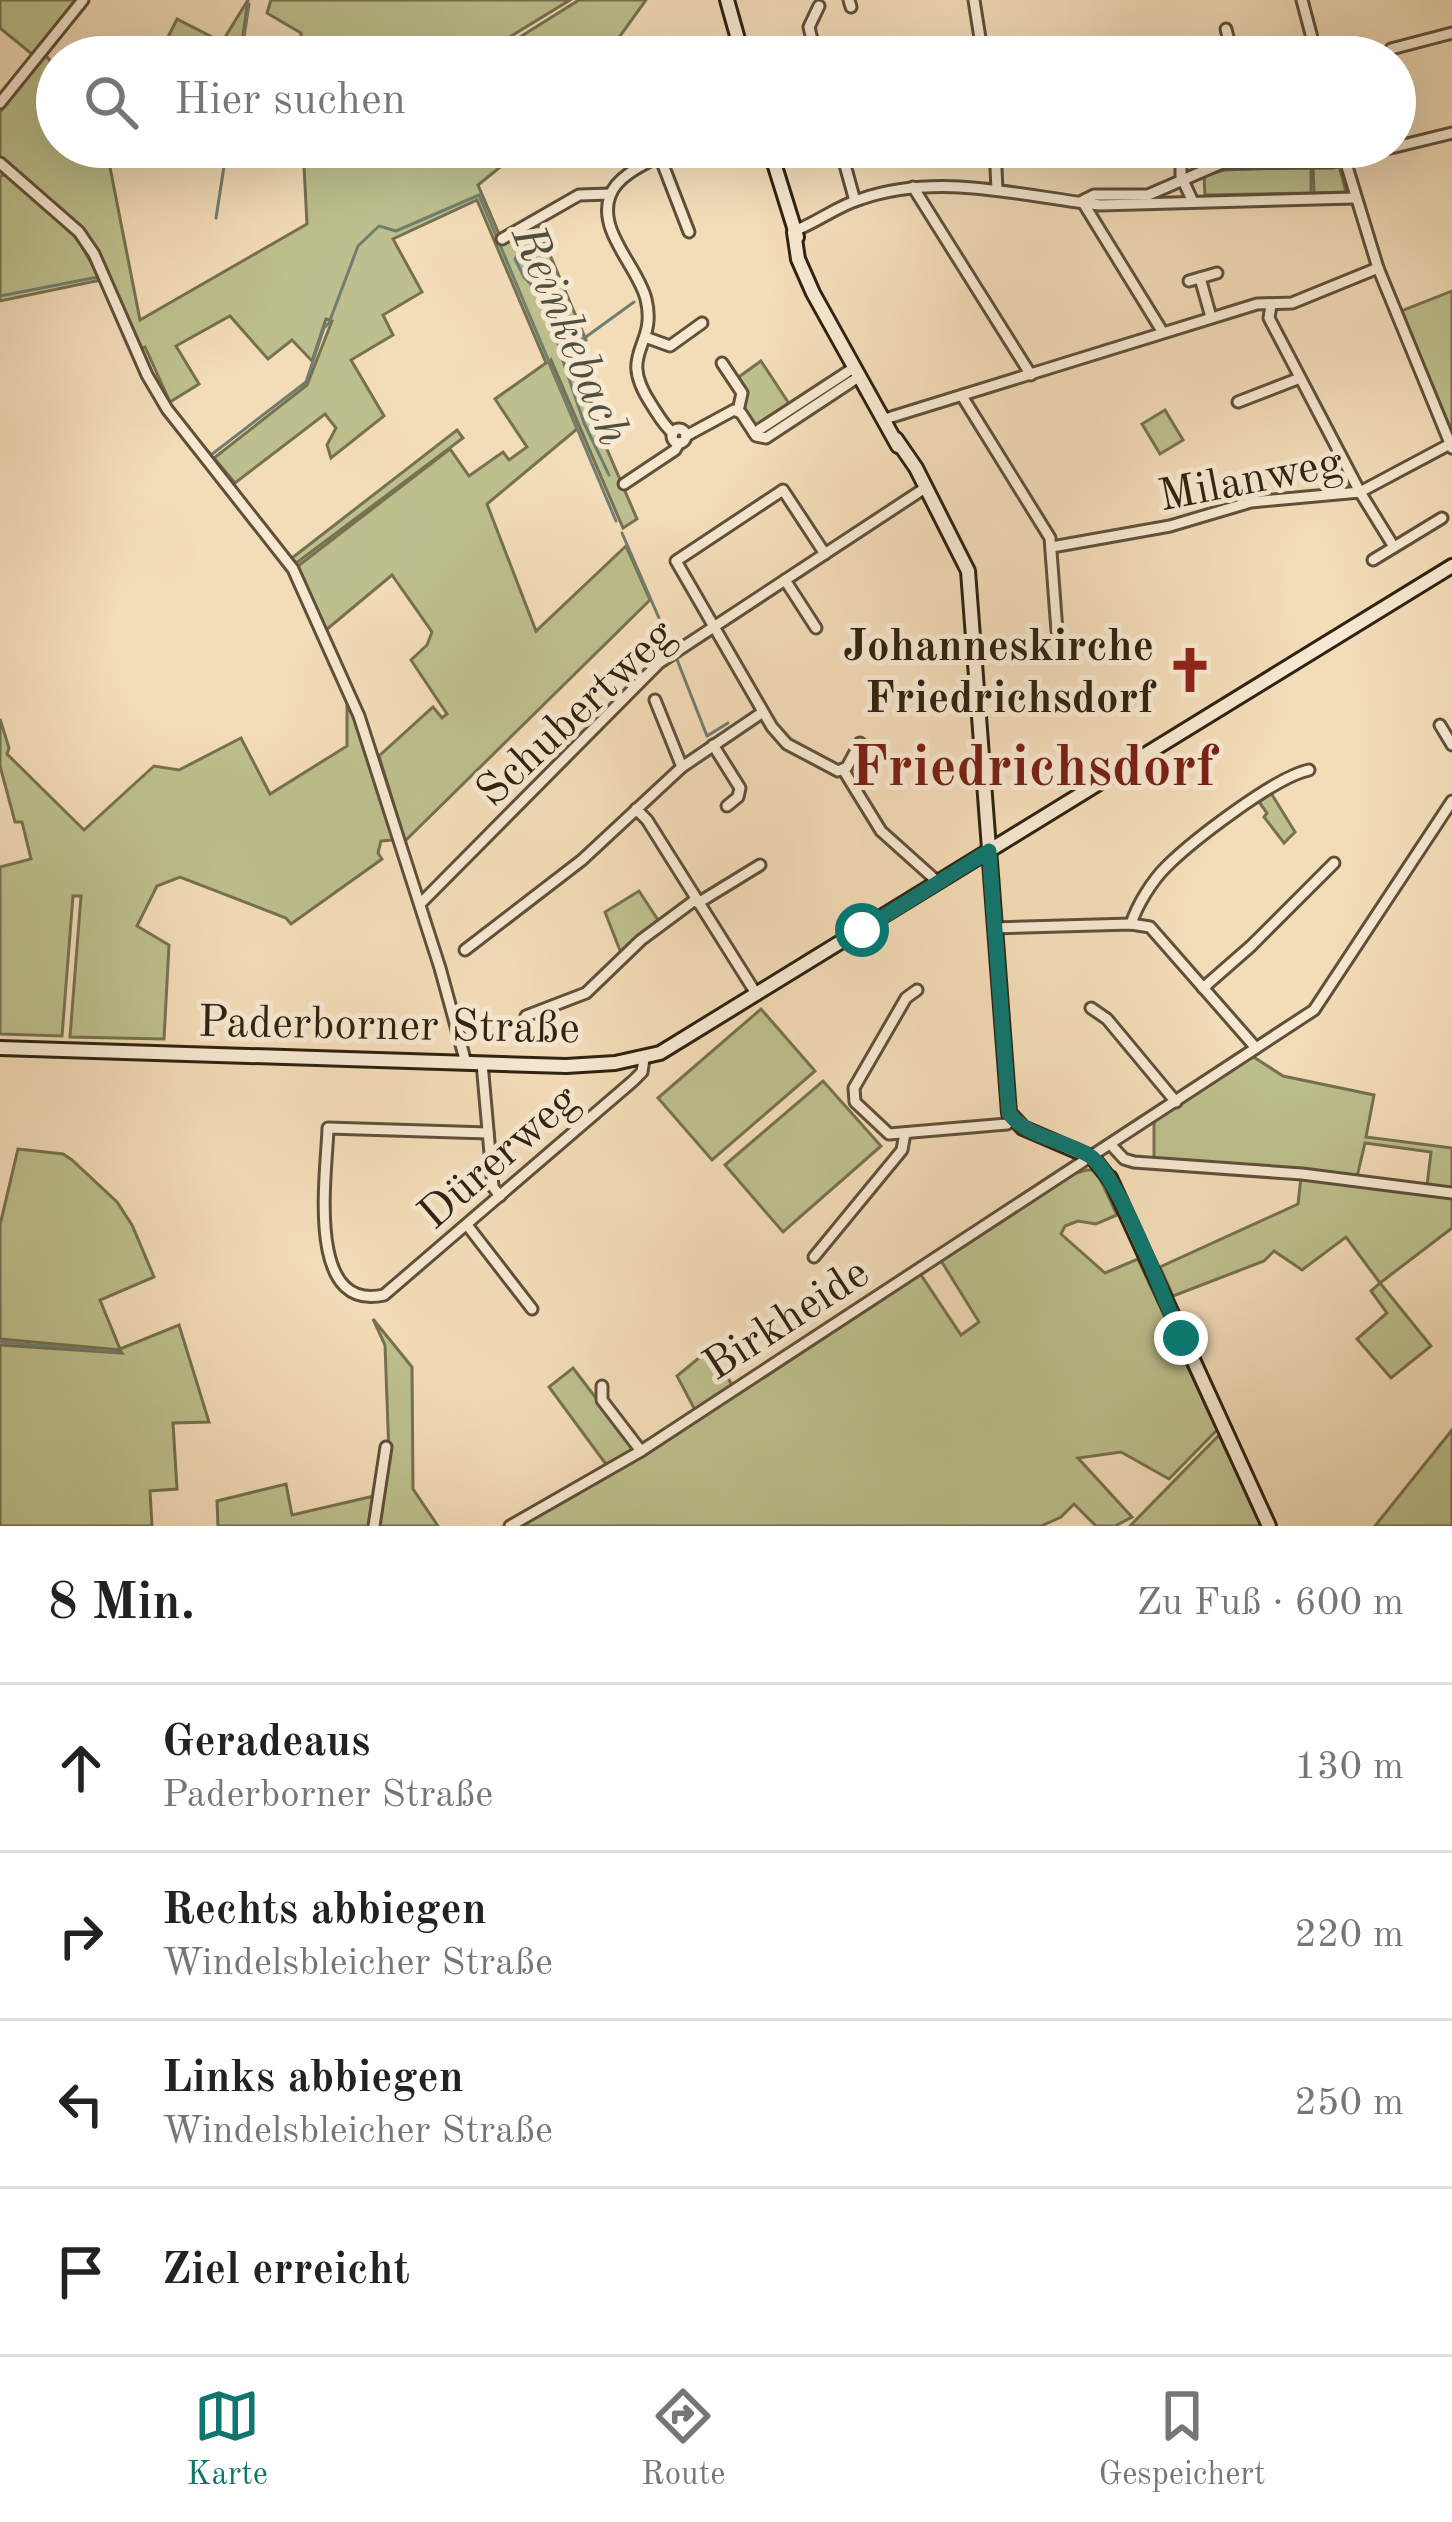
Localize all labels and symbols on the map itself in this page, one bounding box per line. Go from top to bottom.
water label: Reinkebach [501,217,637,453]
street label: Milanweg [1155,442,1347,521]
street label: Schubertweg [470,612,684,817]
place label: Johanneskirche Friedrichsdorf [843,626,1157,723]
church icon: Johanneskirche Friedrichsdorf [1165,645,1215,695]
district label: Friedrichsdorf [850,742,1220,799]
route start [835,903,889,957]
street label: Paderborner Straße [198,1002,580,1053]
street label: Dürerweg [412,1078,588,1239]
street label: Birkheide [697,1251,878,1390]
route end [1154,1311,1208,1365]

